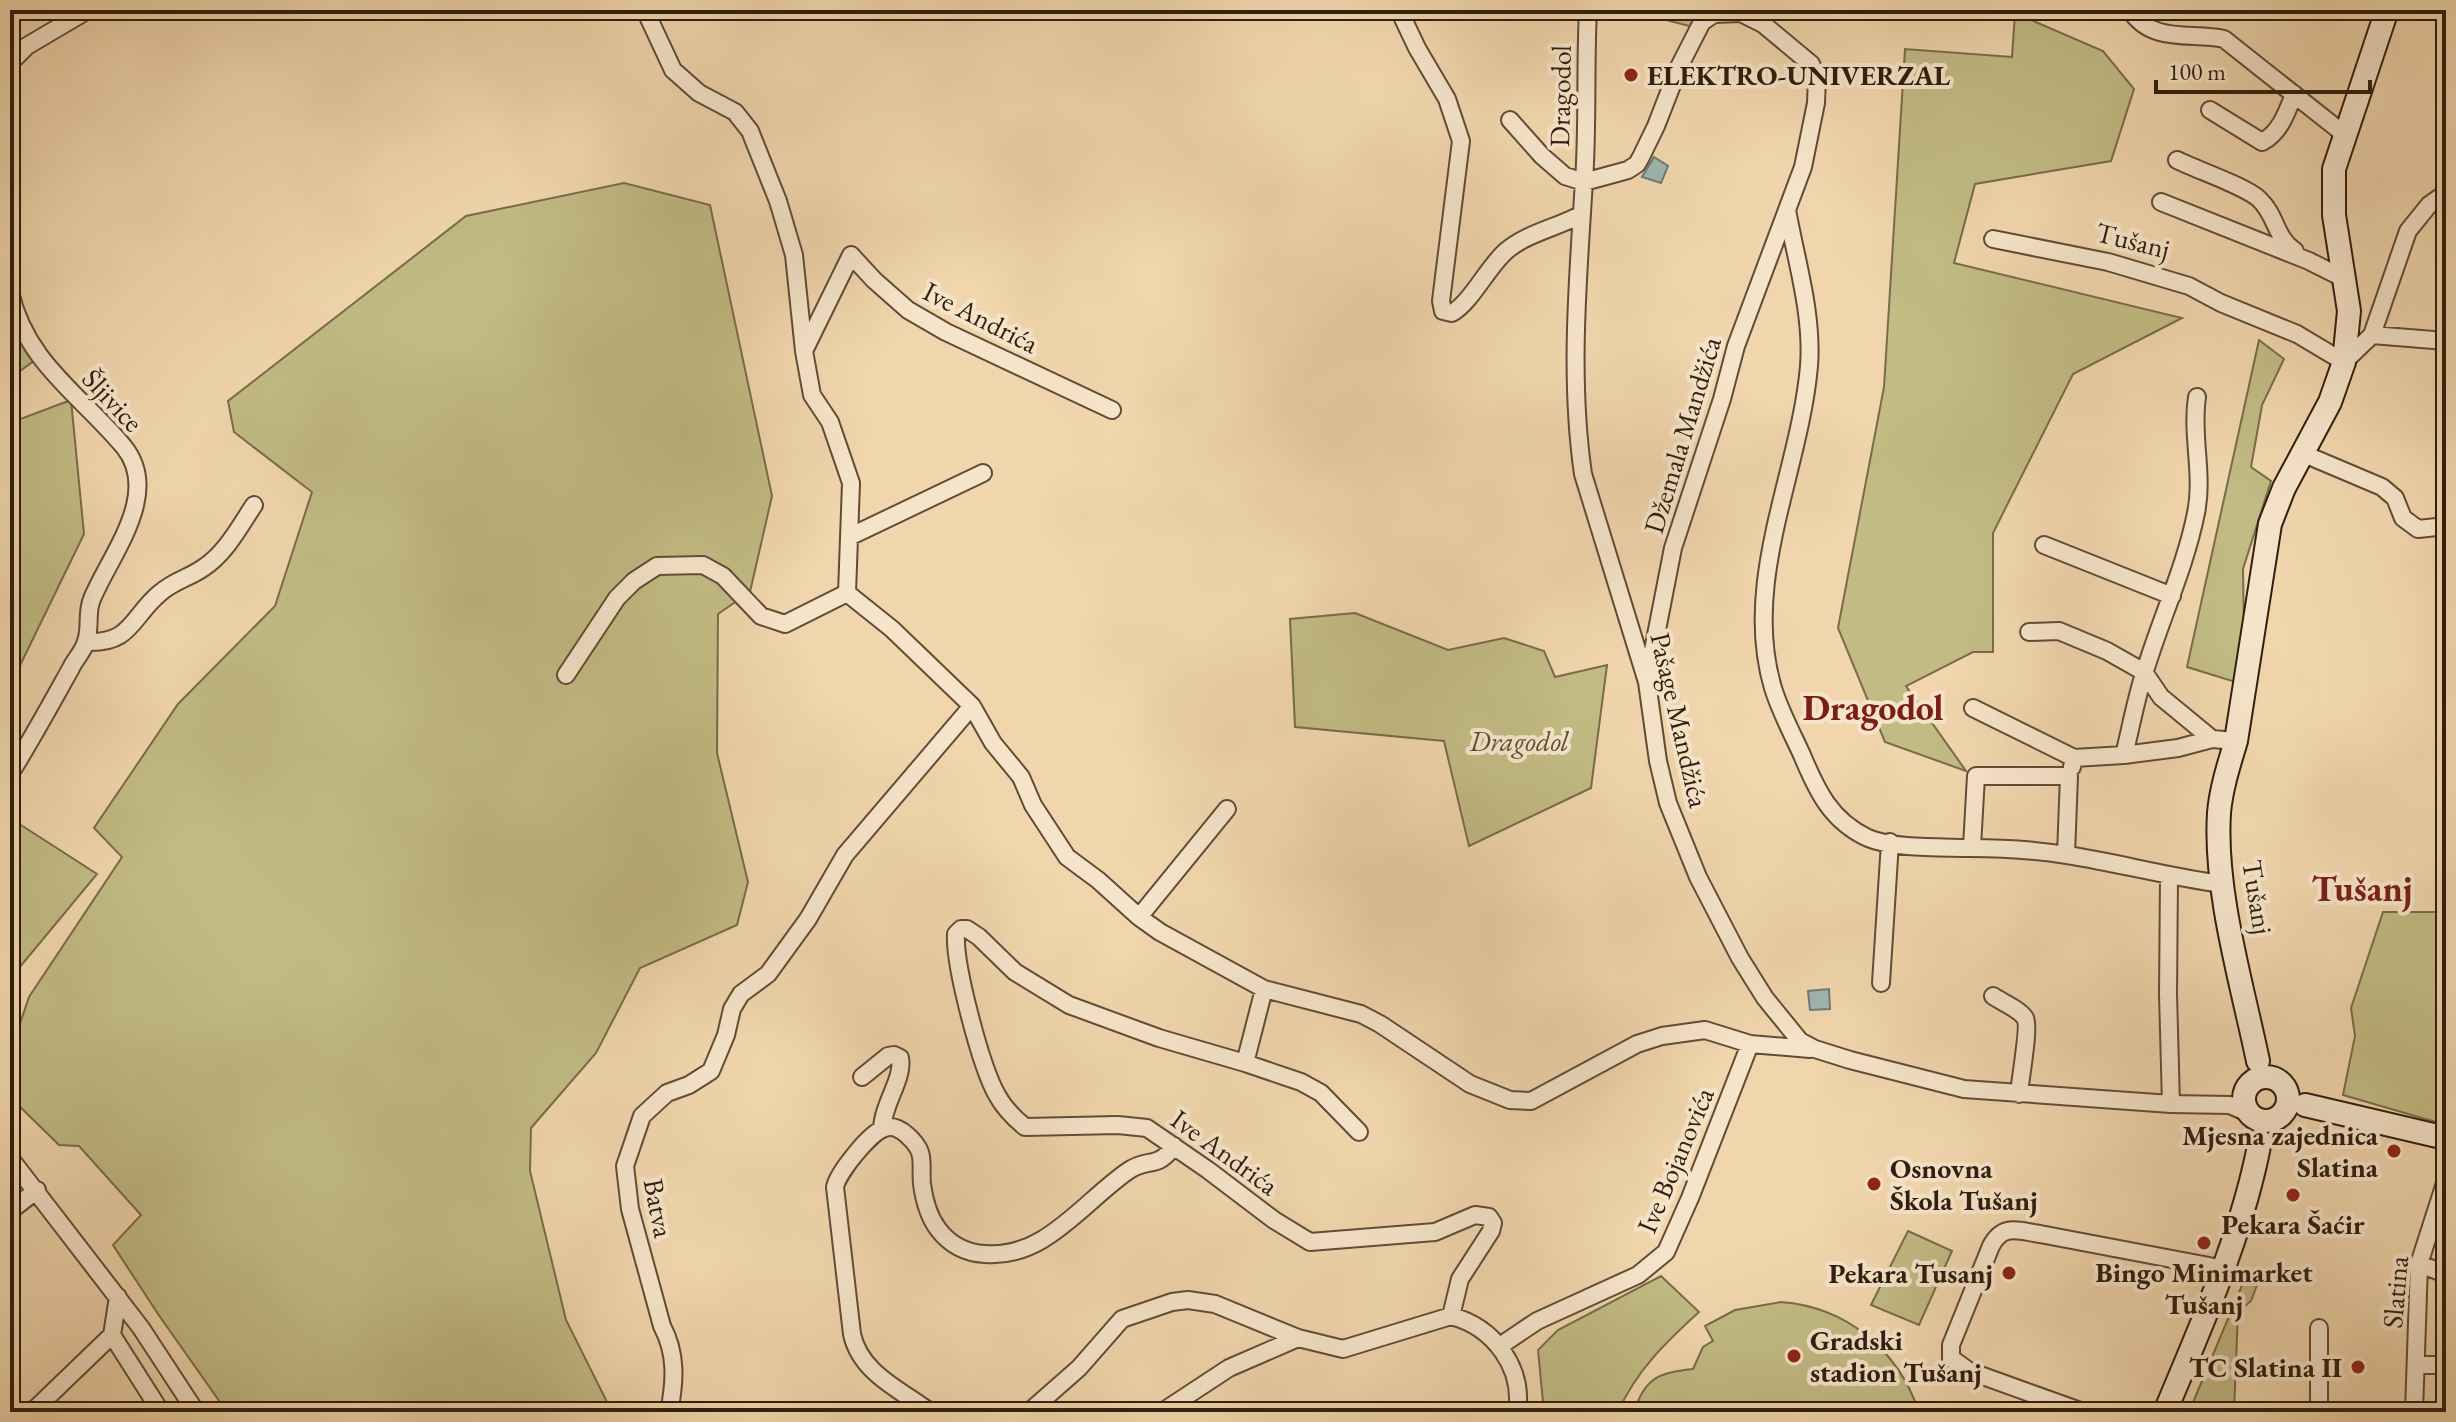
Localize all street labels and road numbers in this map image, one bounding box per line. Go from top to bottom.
street label: Dragodol [1541,44,1579,147]
street label: Tušanj [2092,213,2174,267]
street label: Ive Andrića [917,273,1045,362]
street label: Džemala Mandžića [1635,332,1729,538]
street label: Šljivice [75,361,151,439]
street label: Pašage Mandžića [1642,629,1718,812]
street label: Tušanj [2234,857,2282,937]
street label: Ive Bojanovića [1628,1081,1722,1238]
street label: Ive Andrića [1164,1101,1287,1204]
street label: Batva [636,1175,682,1241]
street label: Slatina [2374,1253,2416,1330]

